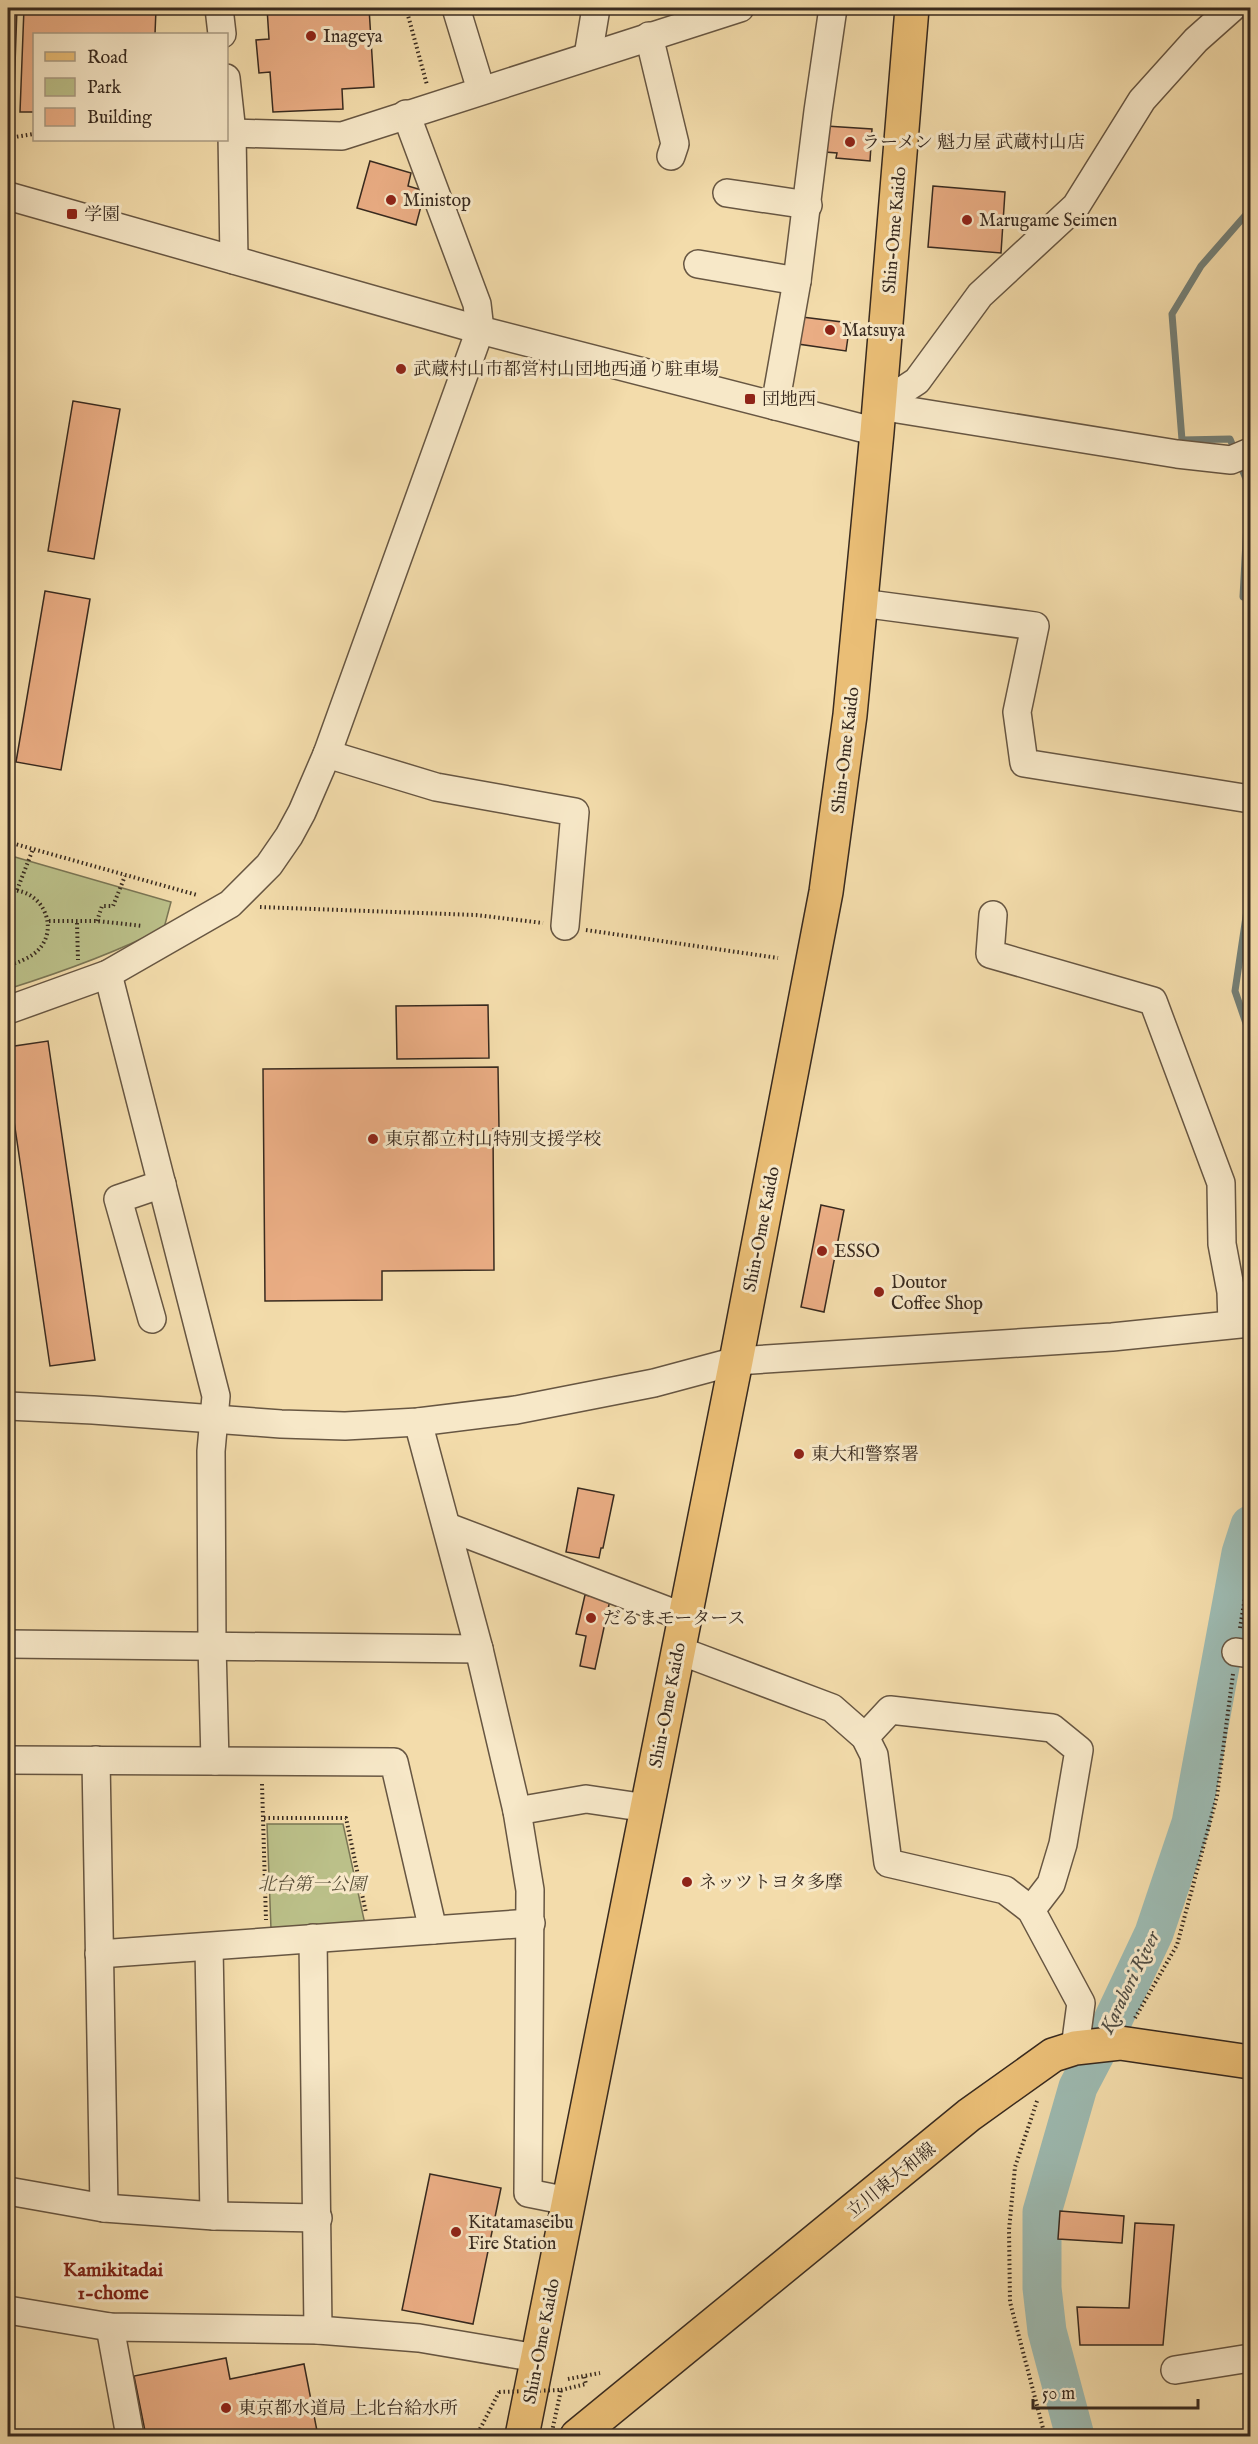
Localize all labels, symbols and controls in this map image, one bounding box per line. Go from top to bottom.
place label: Inageya [323,26,383,49]
marker: Inageya [304,29,318,43]
legend [33,33,228,141]
text: Road [87,47,128,70]
text: Park [87,77,122,100]
text: Building [87,107,152,130]
place label: ラーメン 魁力屋 武蔵村山店 [862,132,1085,155]
marker: ラーメン 魁力屋 武蔵村山店 [843,135,857,149]
street label: Shin-Ome Kaido [878,165,913,295]
place label: Ministop [403,190,471,213]
marker: Ministop [384,193,398,207]
place label: 学園 [84,204,120,227]
marker: 学園 [65,207,79,221]
place label: Marugame Seimen [979,210,1118,233]
marker: Marugame Seimen [960,213,974,227]
place label: Matsuya [842,320,905,343]
marker: Matsuya [823,323,837,337]
place label: 武蔵村山市都営村山団地西通り駐車場 [413,359,719,382]
marker: 武蔵村山市都営村山団地西通り駐車場 [394,362,408,376]
place label: 団地西 [762,389,816,412]
marker: 団地西 [743,392,757,406]
street label: Shin-Ome Kaido [827,685,866,815]
place label: 東京都立村山特別支援学校 [385,1129,601,1152]
marker: 東京都立村山特別支援学校 [366,1132,380,1146]
street label: Shin-Ome Kaido [739,1164,786,1294]
place label: ESSO [834,1241,880,1264]
marker: ESSO [815,1244,829,1258]
place label: Doutor Coffee Shop [891,1272,983,1316]
marker: Doutor Coffee Shop [872,1285,886,1299]
place label: 東大和警察署 [811,1444,919,1467]
marker: 東大和警察署 [792,1447,806,1461]
place label: だるまモータース [603,1608,745,1631]
marker: だるまモータース [584,1611,598,1625]
street label: Shin-Ome Kaido [645,1640,692,1770]
place label: ネッツトヨタ多摩 [699,1872,843,1895]
park label: 北台第一公園 [258,1874,369,1897]
marker: ネッツトヨタ多摩 [680,1875,694,1889]
water label: Karabori River [1094,1926,1166,2039]
street label: 立川東大和線 [843,2138,941,2224]
place label: Kitatamaseibu Fire Station [468,2212,574,2256]
marker: Kitatamaseibu Fire Station [449,2225,463,2239]
district label: Kamikitadai 1-chome [63,2258,164,2306]
street label: Shin-Ome Kaido [519,2276,566,2406]
scale bar [1033,2372,1198,2410]
text: 50 m [1042,2383,1075,2406]
place label: 東京都水道局 上北台給水所 [238,2398,458,2421]
marker: 東京都水道局 上北台給水所 [219,2401,233,2415]

